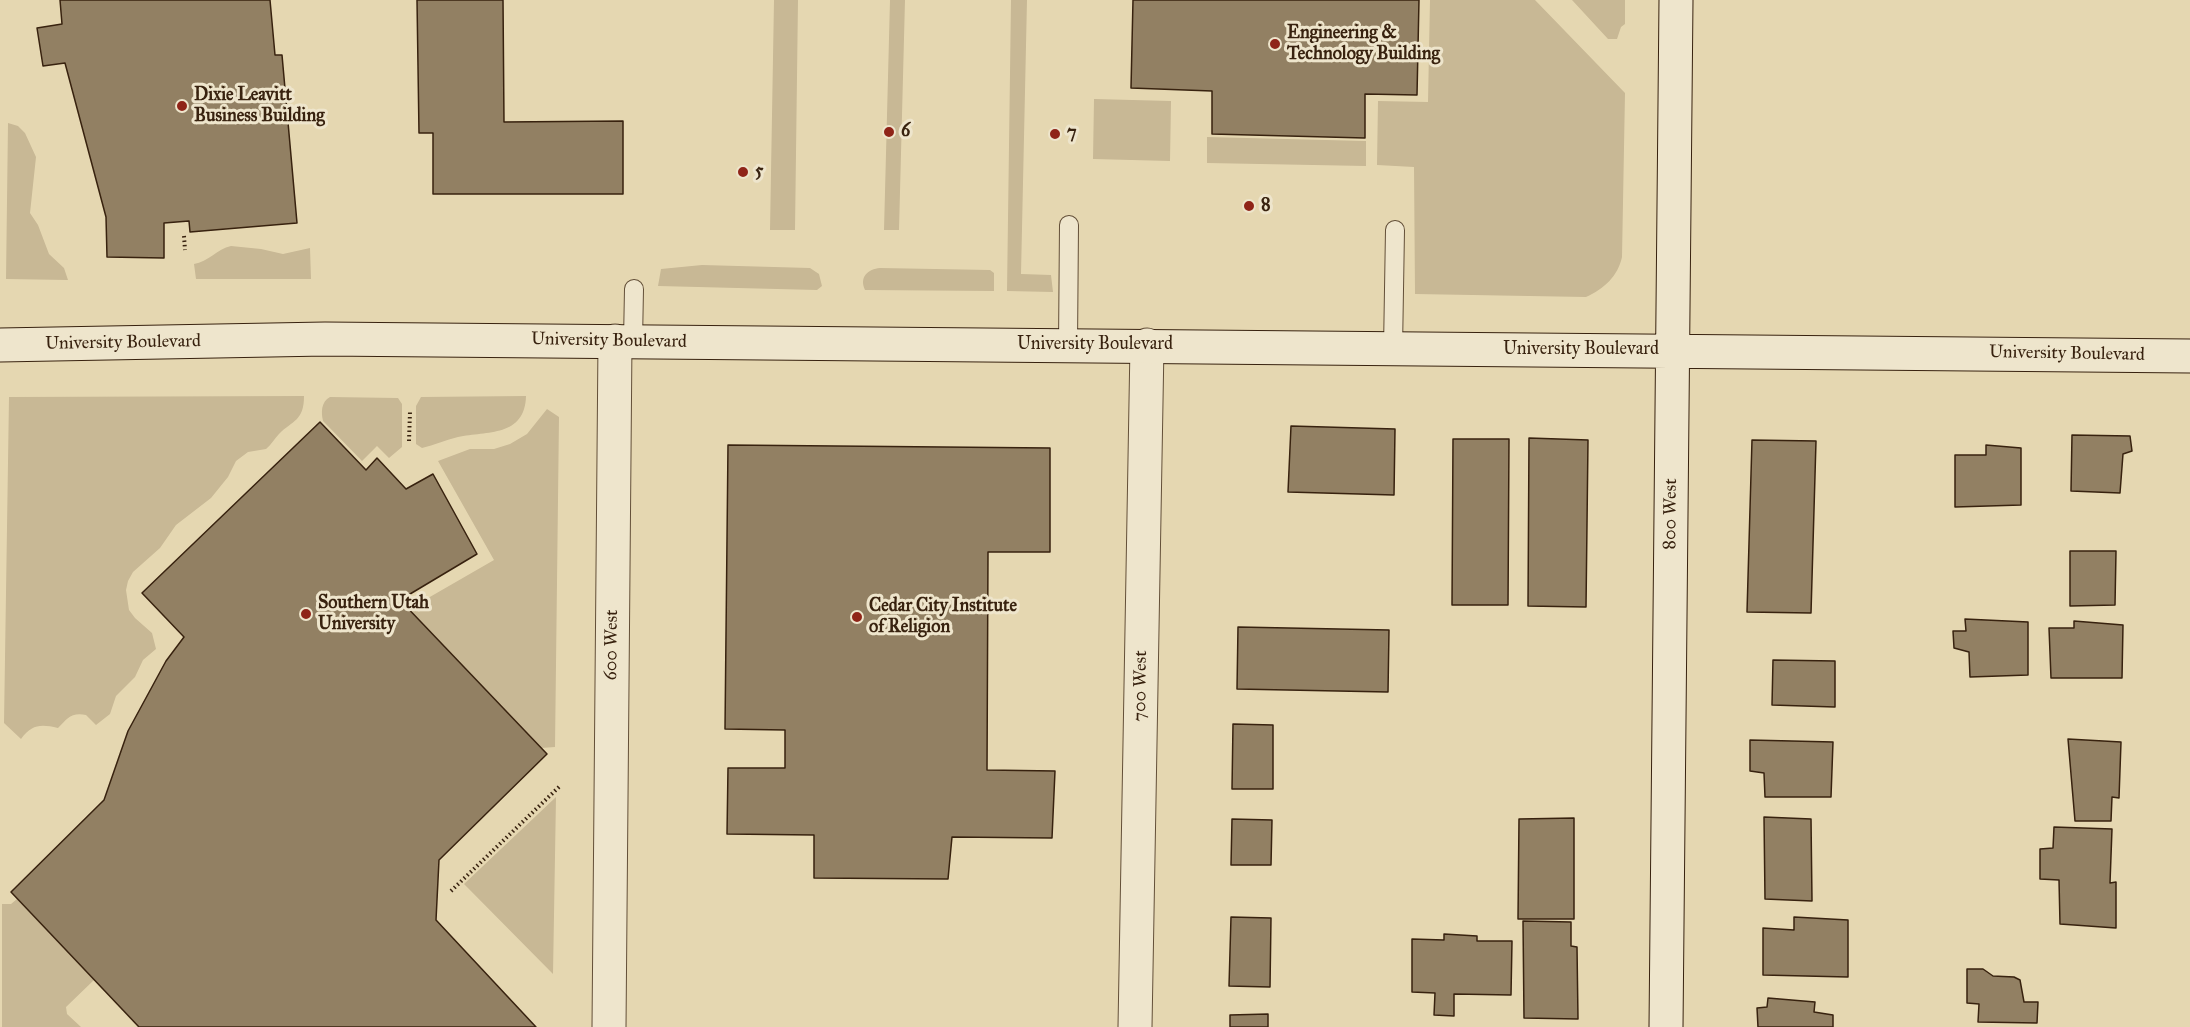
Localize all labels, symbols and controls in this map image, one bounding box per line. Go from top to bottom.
place label: Engineering & Technology Building [1287,23,1440,66]
marker: Engineering & Technology Building [1268,37,1282,51]
place label: Dixie Leavitt Business Building [194,85,325,128]
marker: Dixie Leavitt Business Building [175,99,189,113]
place label: 6 [901,121,910,143]
place label: 7 [1067,123,1077,145]
marker: 6 [882,125,896,139]
marker: 7 [1048,127,1062,141]
place label: 5 [755,161,763,183]
marker: 5 [736,165,750,179]
place label: 8 [1261,195,1271,217]
marker: 8 [1242,199,1256,213]
street label: University Boulevard [531,329,687,353]
street label: University Boulevard [45,331,201,355]
street label: University Boulevard [1017,334,1173,356]
street label: University Boulevard [1503,339,1659,361]
street label: University Boulevard [1989,342,2145,366]
street label: 800 West [1660,478,1682,550]
place label: Southern Utah University [318,593,429,636]
place label: Cedar City Institute of Religion [869,596,1017,638]
marker: Southern Utah University [299,607,313,621]
street label: 600 West [601,609,623,681]
marker: Cedar City Institute of Religion [850,610,864,624]
street label: 700 West [1130,650,1152,722]

